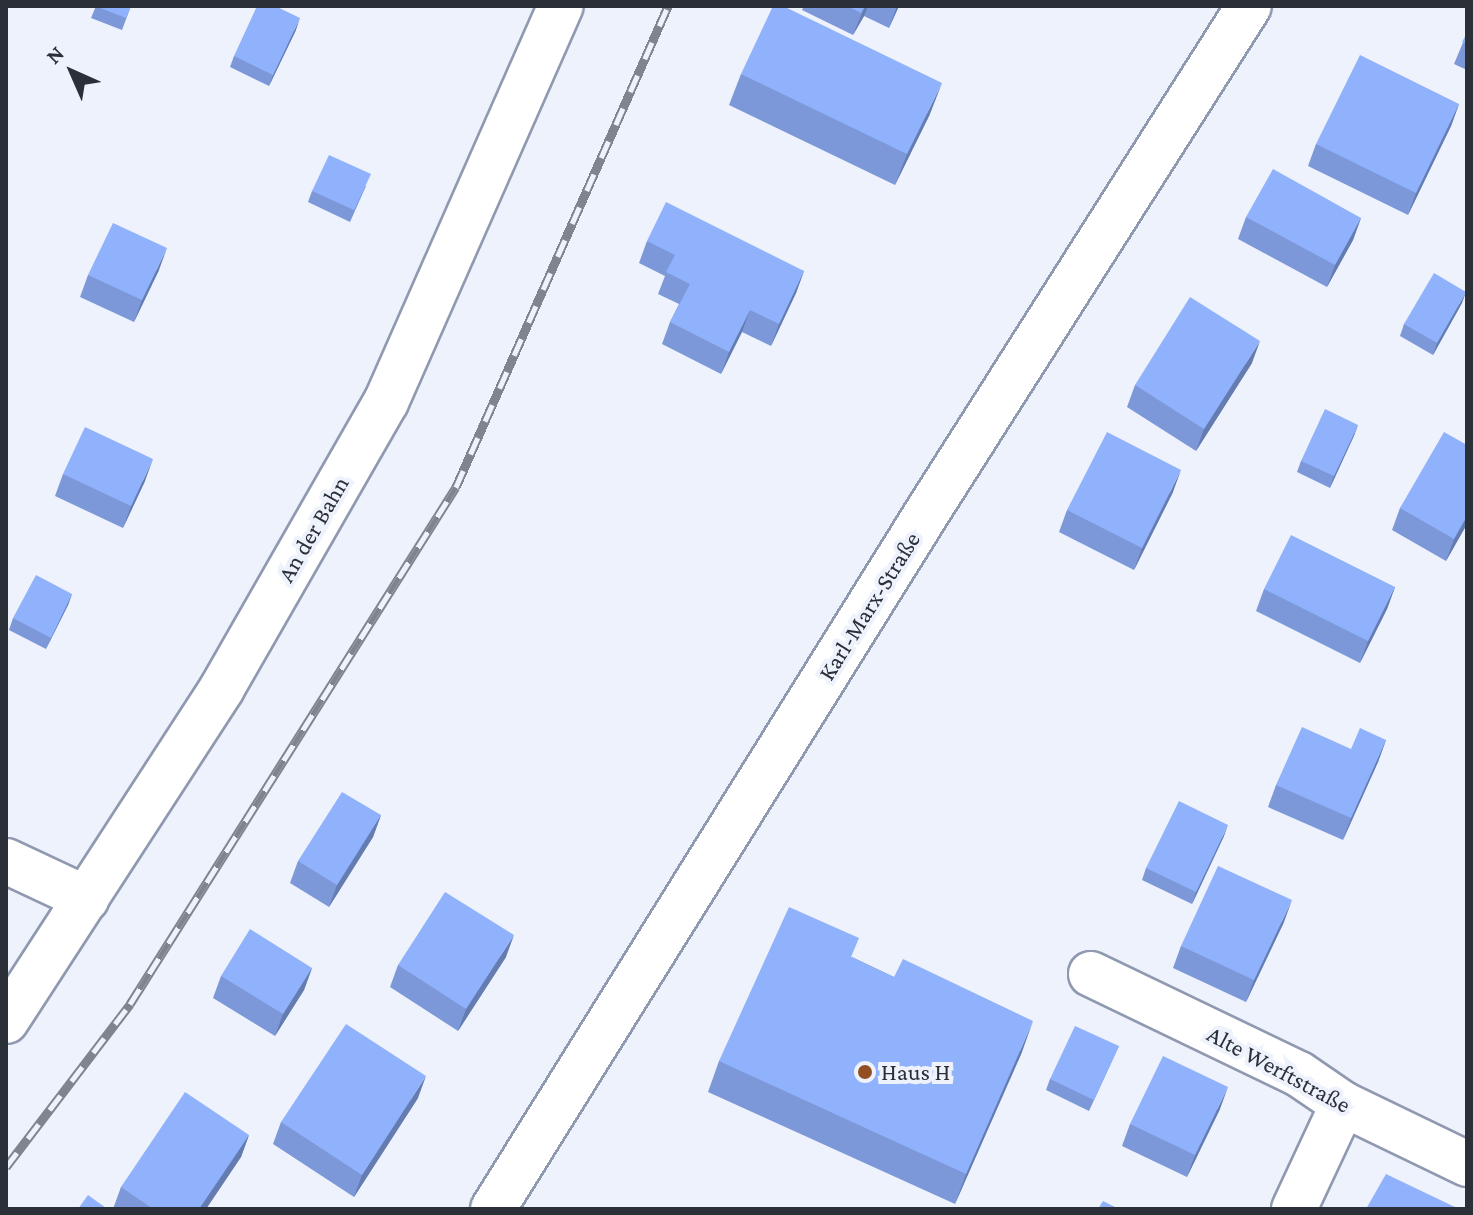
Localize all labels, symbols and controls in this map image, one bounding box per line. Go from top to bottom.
north arrow [32,32,112,112]
text: N [41,41,69,69]
street label: An der Bahn [271,471,355,587]
street label: Karl-Marx-Straße [812,526,926,686]
street label: Alte Werftstraße [1202,1019,1356,1119]
place label: Haus H [881,1058,950,1086]
marker: Haus H [856,1063,874,1081]

